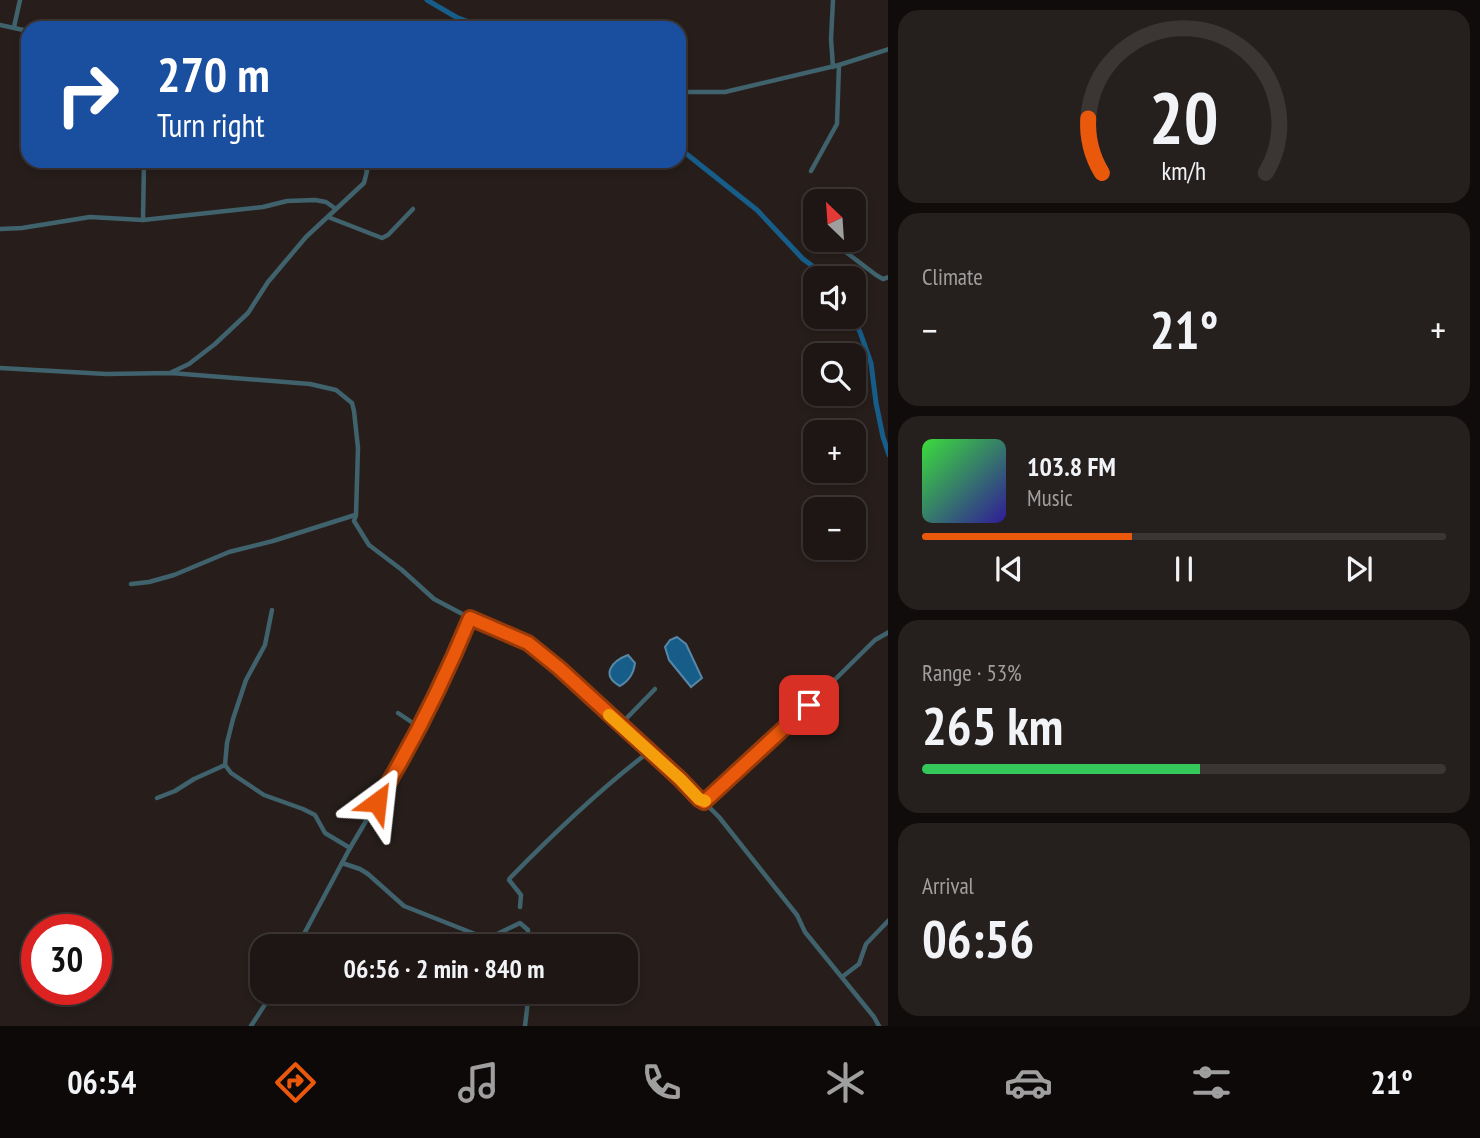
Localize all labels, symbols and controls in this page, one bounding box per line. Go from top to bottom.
text: 270 m [157,42,270,106]
icon: right [42,49,133,140]
text: 20 [1149,69,1219,163]
text: Turn right [157,104,265,146]
text: km/h [1162,154,1206,186]
north arrow [803,189,866,252]
map controls [803,189,866,560]
text: Climate [922,262,983,291]
button: sound [803,266,866,329]
text: 21° [1150,296,1218,363]
text: − [922,305,938,354]
text: + [1430,305,1446,354]
button: search [803,343,866,406]
button: + [803,420,866,483]
text: 103.8 FM [1027,450,1116,483]
text: Music [1027,483,1073,512]
button: − [803,497,866,560]
icon: previous [990,550,1028,588]
icon: pause [1165,550,1203,588]
icon: next [1340,550,1378,588]
text: Range · 53% [922,658,1022,687]
pin [779,675,839,735]
icon: arrive [790,686,828,724]
text: 265 km [922,692,1063,759]
position arrow [340,765,414,839]
text: Arrival [922,871,974,900]
text: 06:56 [922,905,1034,972]
speed limit sign: 30 [21,914,112,1005]
text: 06:56 · 2 min · 840 m [344,952,544,985]
icon: directions [271,1058,320,1107]
icon: music [454,1058,503,1107]
icon: phone [637,1058,686,1107]
icon: climate [821,1058,870,1107]
icon: car [1004,1058,1053,1107]
icon: filters [1187,1058,1236,1107]
text: 06:54 [67,1061,136,1103]
text: 21° [1371,1061,1413,1103]

